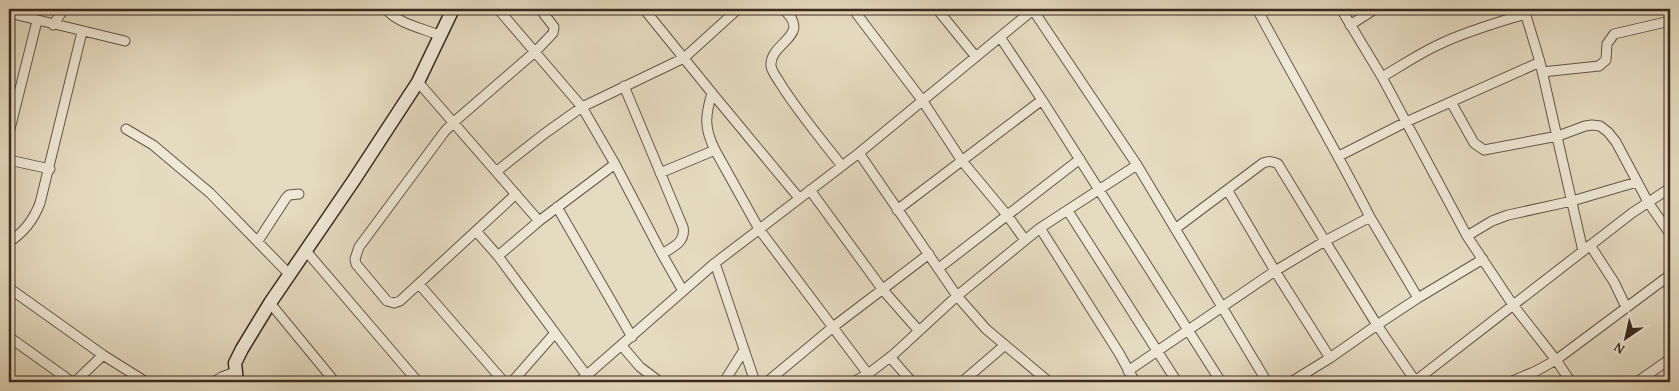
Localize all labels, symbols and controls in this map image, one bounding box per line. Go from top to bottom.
north arrow [1602,314,1652,364]
text: N [1609,338,1628,360]

